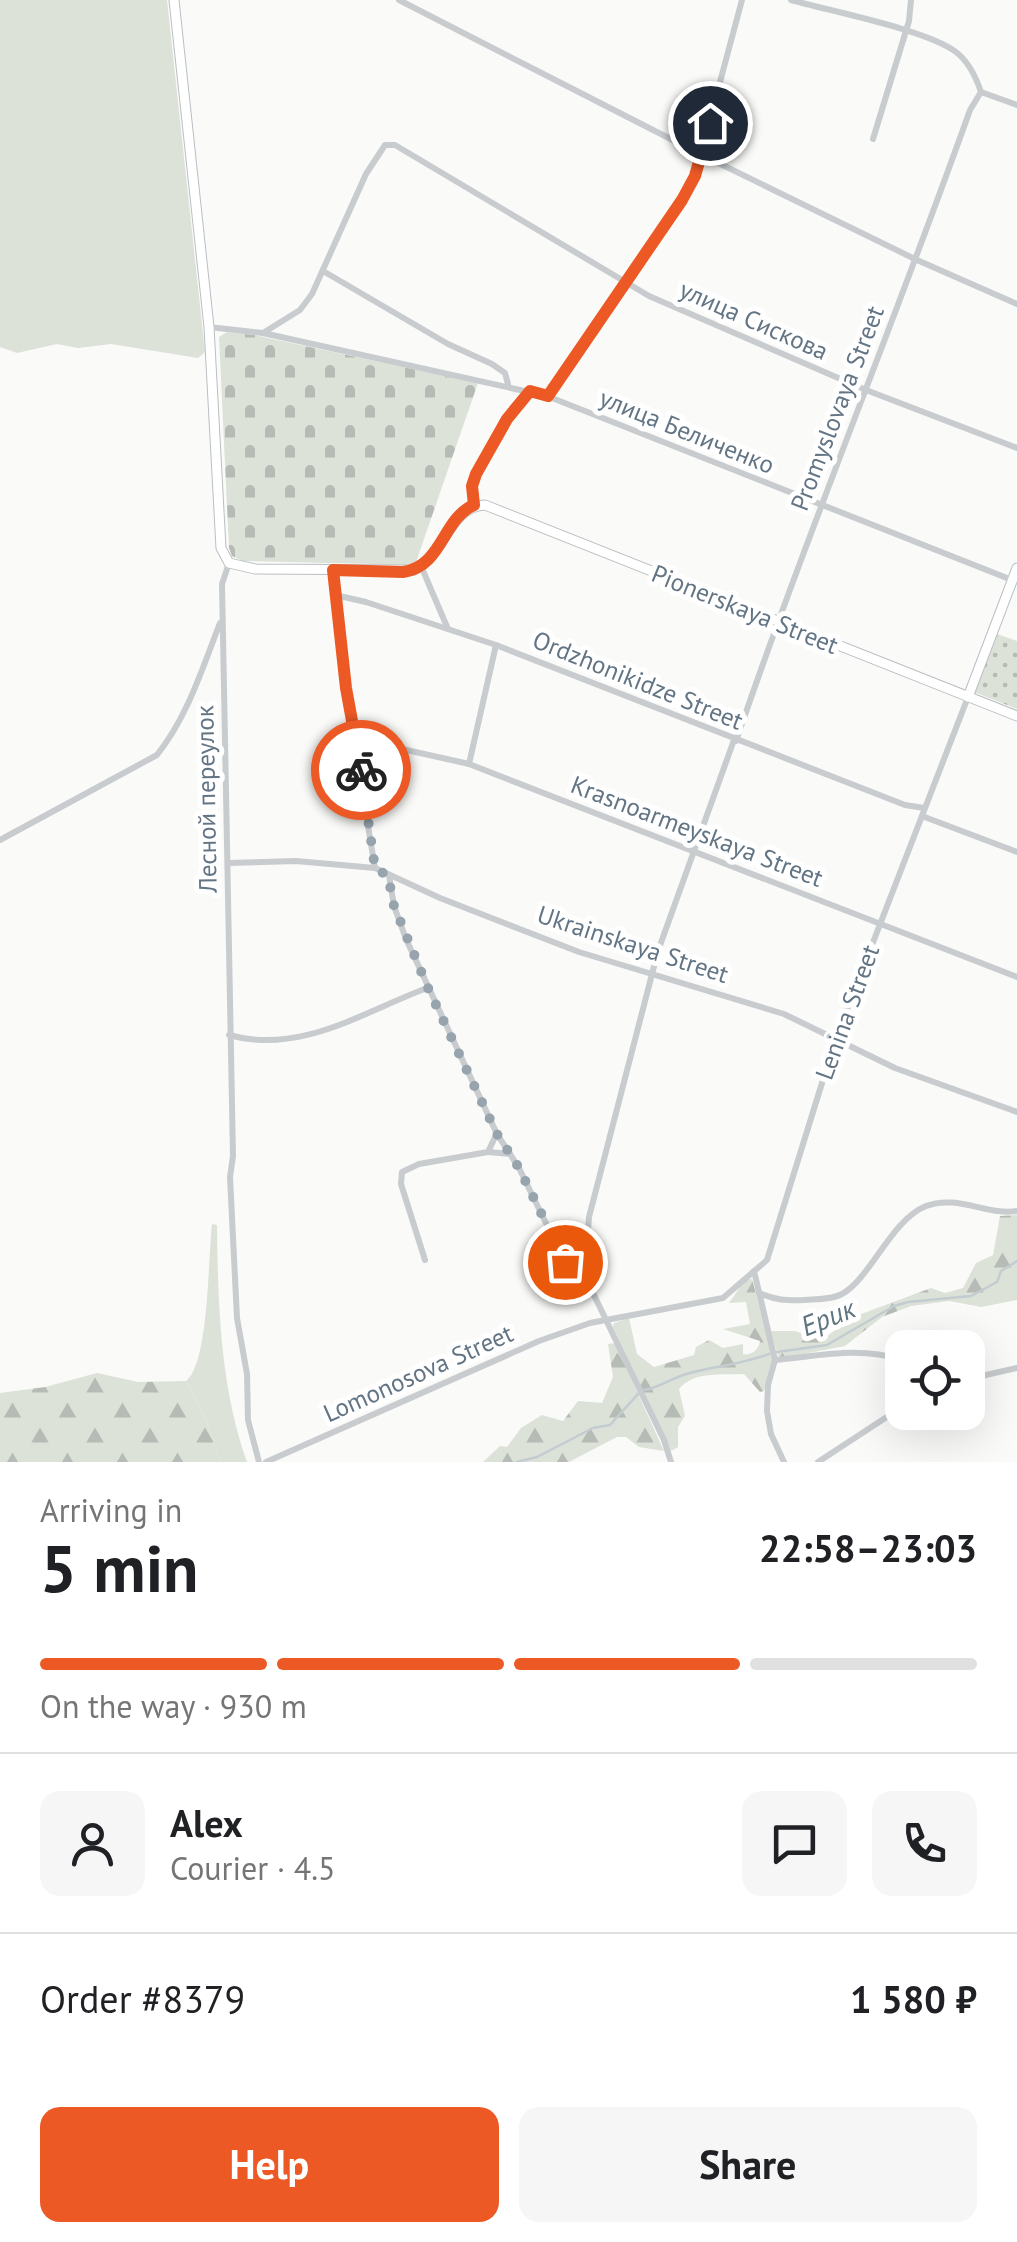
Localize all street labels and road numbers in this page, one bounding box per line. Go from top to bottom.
street label: улица Сискова [675,273,833,367]
street label: Promyslovaya Street [783,301,891,515]
street label: улица Беличенко [595,381,779,481]
street label: Pionerskaya Street [647,557,843,661]
street label: Ordzhonikidze Street [528,623,748,737]
street label: Лесной переулок [188,705,224,894]
street label: Krasnoarmeyskaya Street [566,768,828,894]
street label: Ukrainskaya Street [533,898,733,990]
street label: Lenina Street [808,940,886,1084]
street label: Lomonosova Street [318,1317,518,1429]

